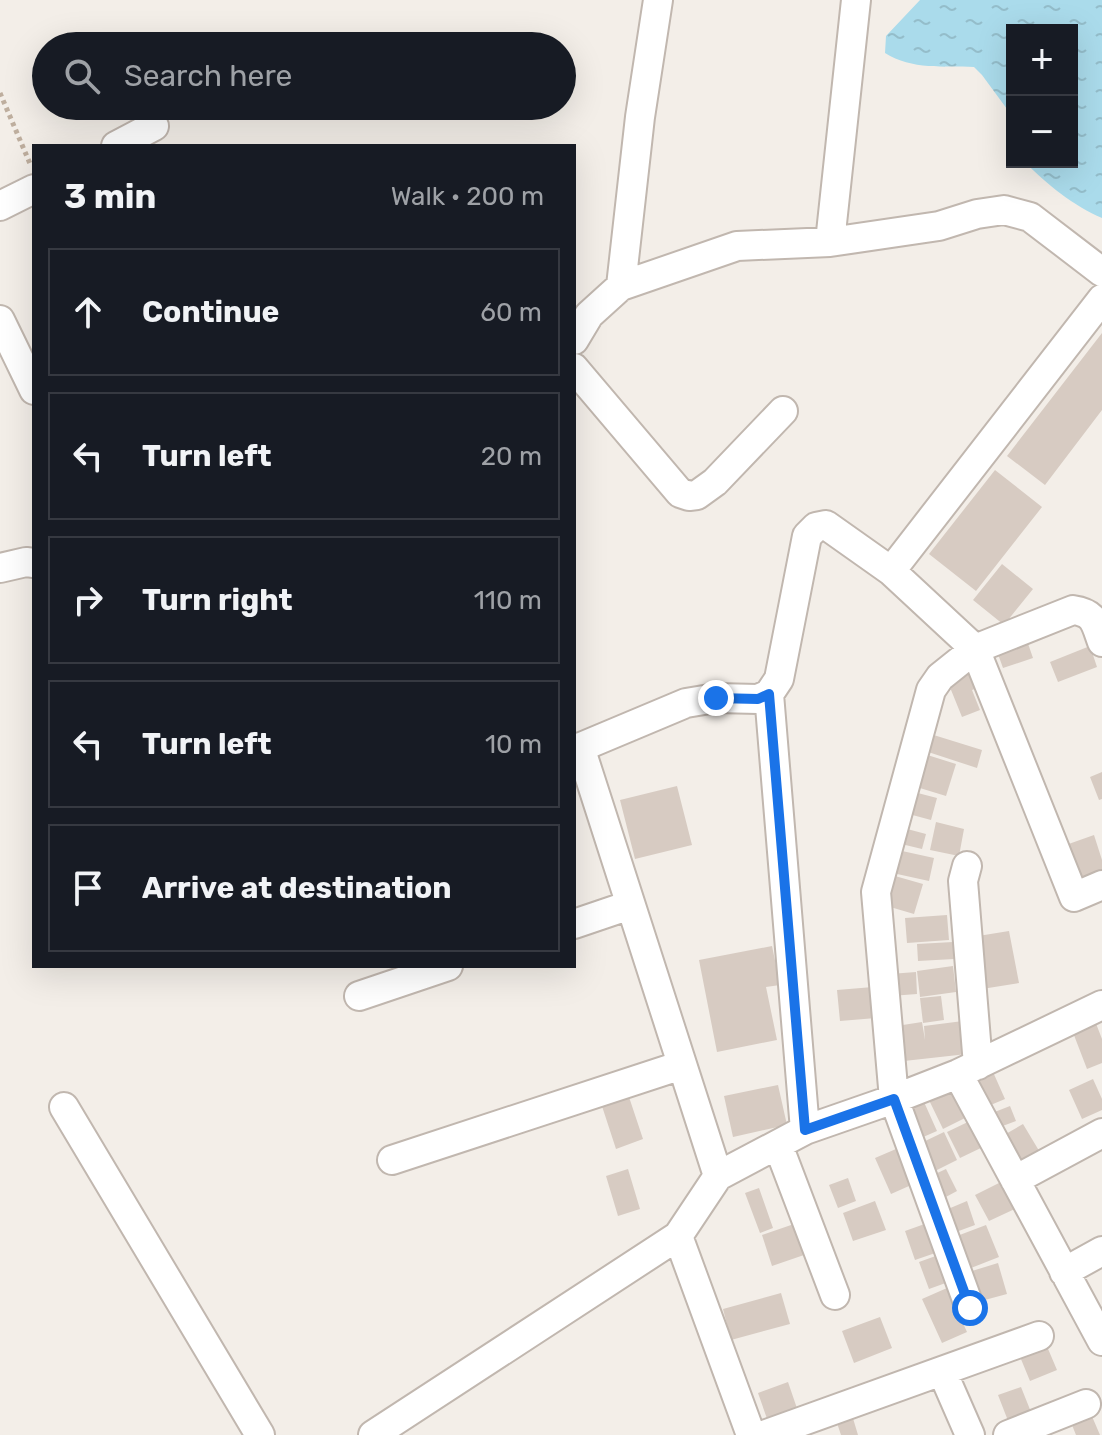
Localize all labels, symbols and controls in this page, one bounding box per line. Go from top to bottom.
map controls [1006,24,1078,168]
button: + [1006,24,1078,96]
search box [32,32,576,120]
icon: search [60,54,104,98]
text: Search here [124,58,292,94]
button: − [1006,96,1078,168]
text: 3 min [64,176,156,217]
text: Walk · 200 m [391,181,544,212]
icon: ahead [66,290,110,334]
text: Continue [142,294,279,330]
text: 60 m [480,297,542,328]
icon: left [66,434,110,478]
text: Turn left [142,438,272,474]
text: 20 m [481,441,542,472]
icon: right [66,578,110,622]
text: Turn right [142,582,293,618]
text: 110 m [474,585,542,616]
route end [698,680,734,716]
icon: left [66,722,110,766]
text: Turn left [142,726,272,762]
text: 10 m [485,729,542,760]
icon: arrive [66,866,110,910]
text: Arrive at destination [142,870,452,906]
route start [952,1290,988,1326]

